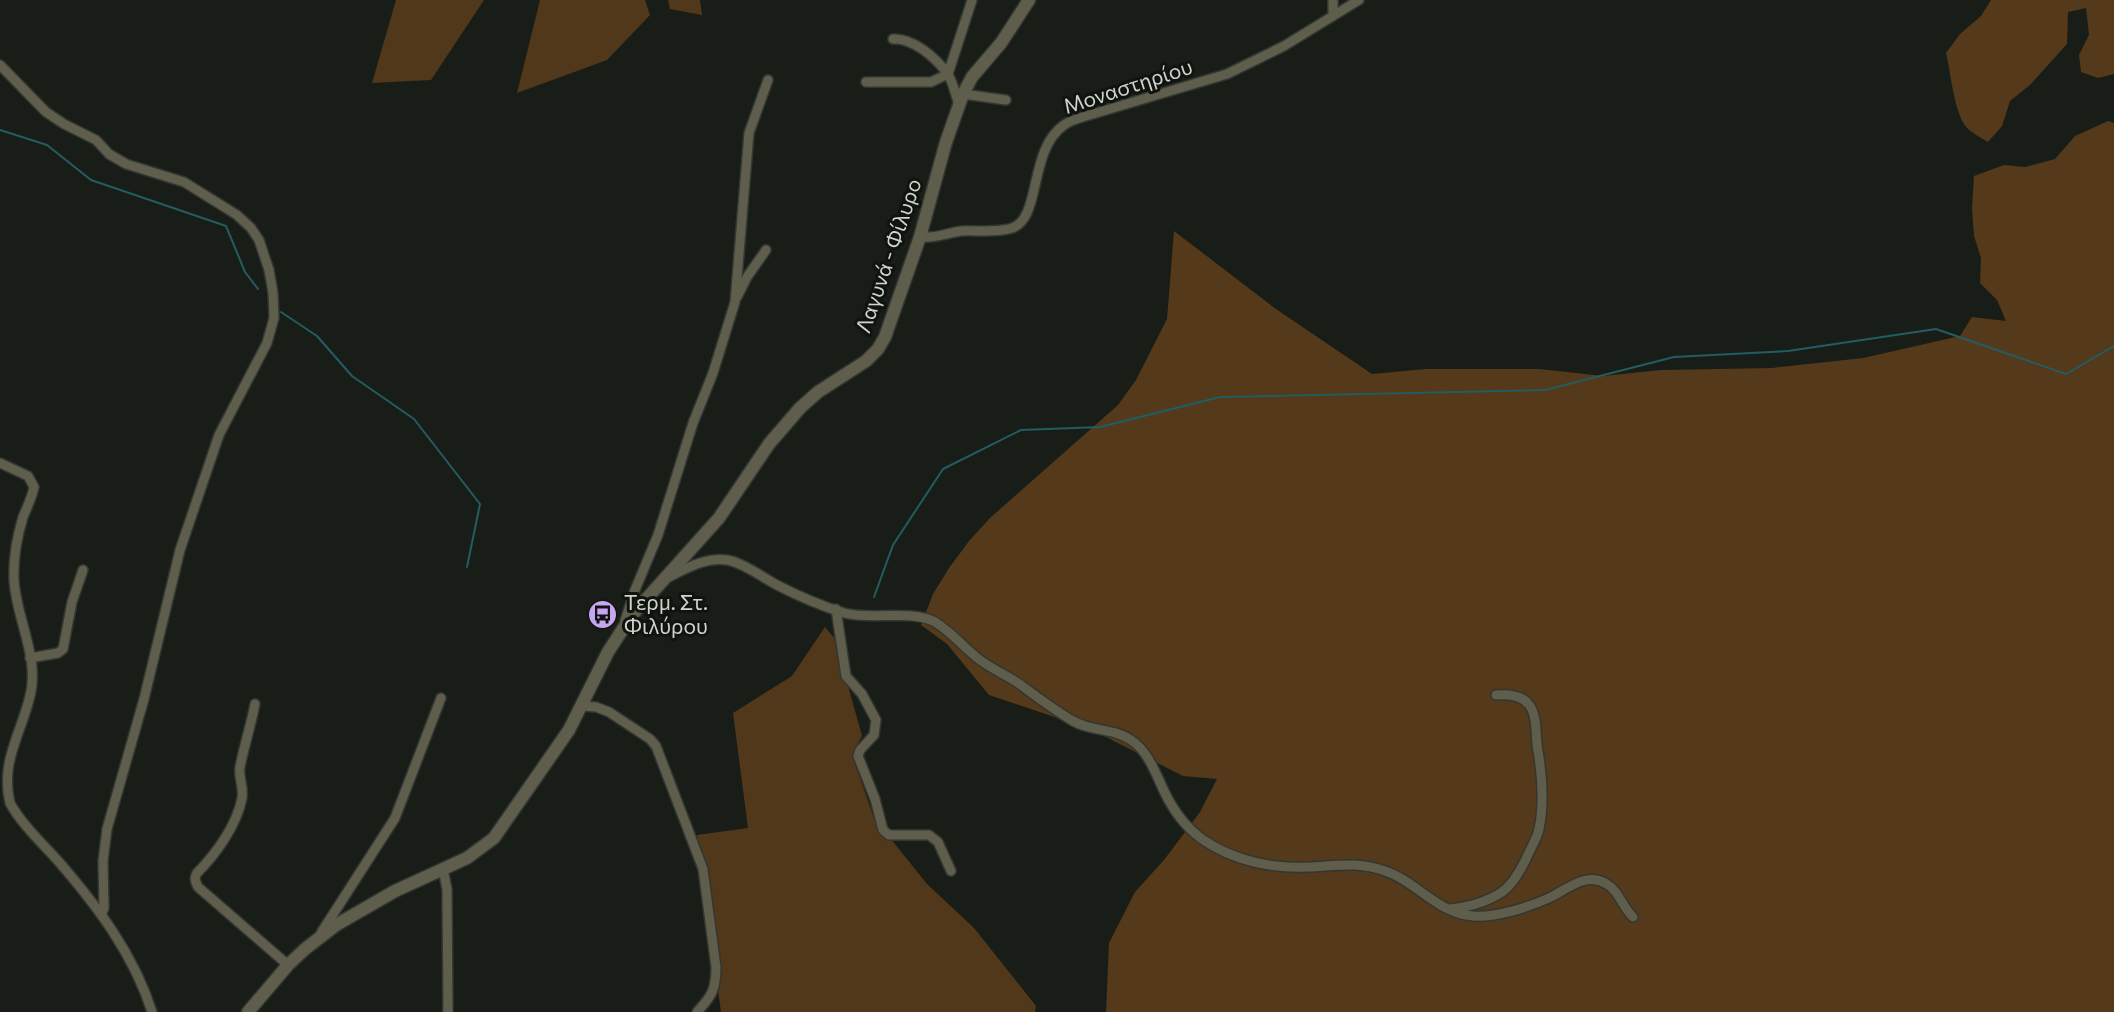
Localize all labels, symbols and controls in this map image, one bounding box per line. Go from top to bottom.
street label: Μοναστηρίου [1060,53,1195,118]
street label: Λαγυνά - Φίλυρο [849,175,926,336]
place label: Τερμ. Στ. Φιλύρου [624,589,708,638]
bus stop icon: Τερμ. Στ. Φιλύρου [587,599,619,631]

